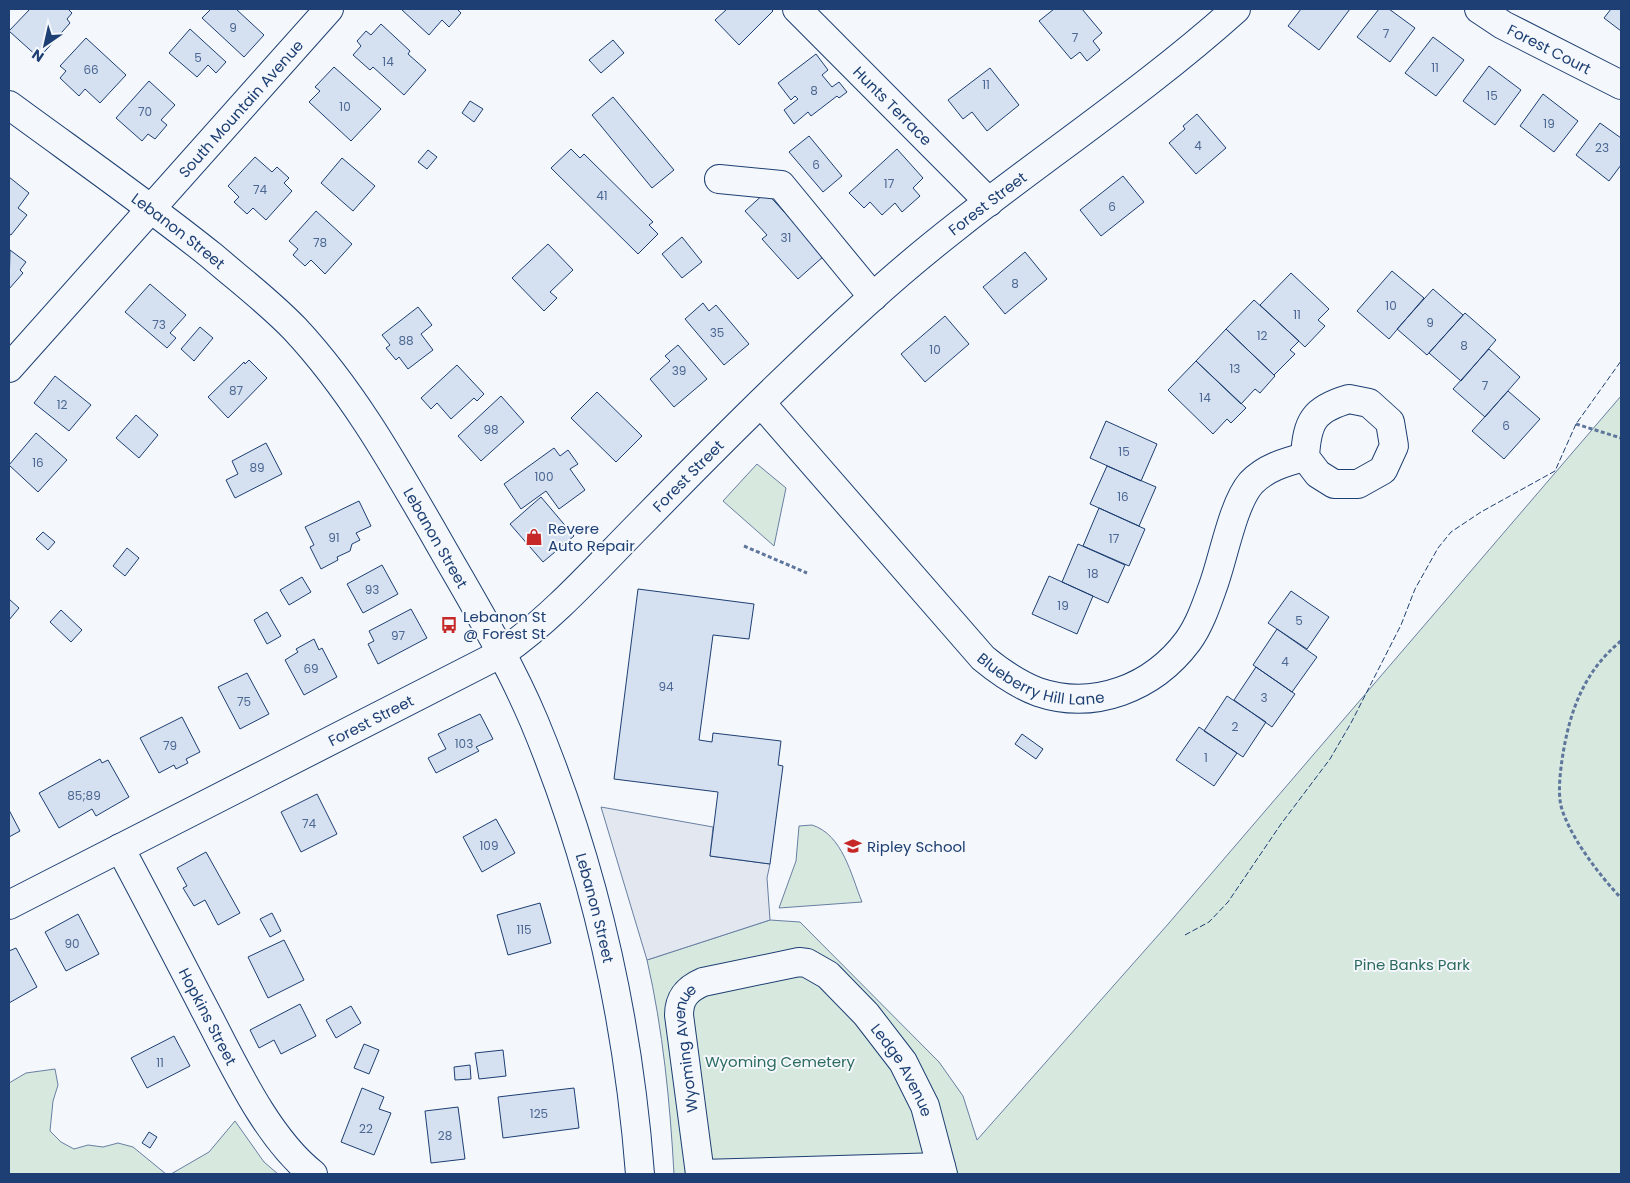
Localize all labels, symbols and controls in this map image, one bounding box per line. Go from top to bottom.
house number: 9 [229,19,237,36]
street label: Forest Court [1504,19,1595,79]
north arrow [20,20,70,70]
house number: 7 [1383,25,1390,42]
house number: 7 [1072,29,1079,46]
street label: South Mountain Avenue [173,35,308,182]
text: N [28,45,48,67]
house number: 5 [194,49,202,66]
house number: 14 [382,53,394,70]
house number: 11 [1431,59,1439,76]
house number: 66 [83,61,99,78]
street label: Hunts Terrace [849,61,937,150]
house number: 11 [982,76,990,93]
house number: 8 [810,82,818,99]
house number: 15 [1486,87,1498,104]
house number: 10 [339,98,351,115]
house number: 70 [138,103,152,120]
house number: 19 [1543,115,1555,132]
house number: 4 [1194,137,1202,154]
house number: 23 [1595,139,1609,156]
house number: 6 [812,156,820,173]
street label: Forest Street [944,166,1031,240]
house number: 17 [884,175,895,192]
house number: 74 [253,181,267,198]
house number: 41 [596,187,608,204]
street label: Lebanon Street [128,188,230,273]
house number: 6 [1108,198,1116,215]
house number: 31 [781,229,791,246]
house number: 78 [313,234,327,251]
house number: 8 [1011,275,1019,292]
house number: 10 [1385,297,1397,314]
house number: 11 [1293,306,1301,323]
house number: 9 [1426,314,1434,331]
house number: 73 [152,316,166,333]
house number: 35 [710,324,724,341]
house number: 12 [1257,327,1267,344]
house number: 88 [398,332,414,349]
house number: 8 [1460,337,1468,354]
house number: 10 [929,341,941,358]
house number: 13 [1230,360,1240,377]
house number: 39 [672,362,686,379]
house number: 7 [1482,377,1489,394]
house number: 87 [229,382,244,399]
house number: 14 [1199,389,1211,406]
house number: 12 [57,396,67,413]
house number: 6 [1502,417,1510,434]
house number: 98 [483,421,499,438]
street label: Forest Street [648,435,728,516]
house number: 15 [1118,443,1130,460]
house number: 16 [32,454,44,471]
house number: 89 [249,459,265,476]
house number: 100 [535,468,553,485]
street label: Lebanon Street [399,483,473,592]
house number: 16 [1117,488,1129,505]
place label: Revere Auto Repair [548,518,635,556]
shop icon: Revere Auto Repair [524,527,544,547]
house number: 91 [328,529,340,546]
house number: 17 [1109,530,1120,547]
house number: 18 [1087,565,1099,582]
house number: 93 [365,581,379,598]
house number: 19 [1057,597,1069,614]
place label: Lebanon St @ Forest St [463,606,546,644]
house number: 5 [1295,612,1303,629]
bus stop icon: Lebanon St @ Forest St [439,615,459,635]
house number: 97 [391,627,405,644]
street label: Blueberry Hill Lane [973,647,1106,709]
house number: 4 [1281,653,1289,670]
house number: 69 [303,660,319,677]
house number: 94 [658,678,674,695]
house number: 3 [1260,689,1268,706]
street label: Forest Street [324,690,417,751]
house number: 75 [237,693,251,710]
house number: 2 [1232,718,1239,735]
house number: 103 [455,735,473,752]
house number: 79 [163,737,177,754]
house number: 1 [1204,749,1208,766]
house number: 85;89 [67,787,101,804]
house number: 74 [302,815,316,832]
school or university icon: Ripley School [843,836,863,856]
place label: Ripley School [867,836,966,857]
house number: 109 [480,837,498,854]
street label: Lebanon Street [571,850,620,965]
house number: 115 [516,921,532,938]
house number: 90 [64,935,80,952]
park label: Pine Banks Park [1354,954,1470,975]
street label: Hopkins Street [174,964,242,1069]
street label: Wyoming Avenue [668,978,702,1114]
street label: Ledge Avenue [866,1019,938,1119]
park label: Wyoming Cemetery [705,1051,856,1072]
house number: 11 [156,1054,164,1071]
house number: 125 [530,1105,548,1122]
house number: 22 [359,1120,373,1137]
house number: 28 [438,1127,452,1144]

